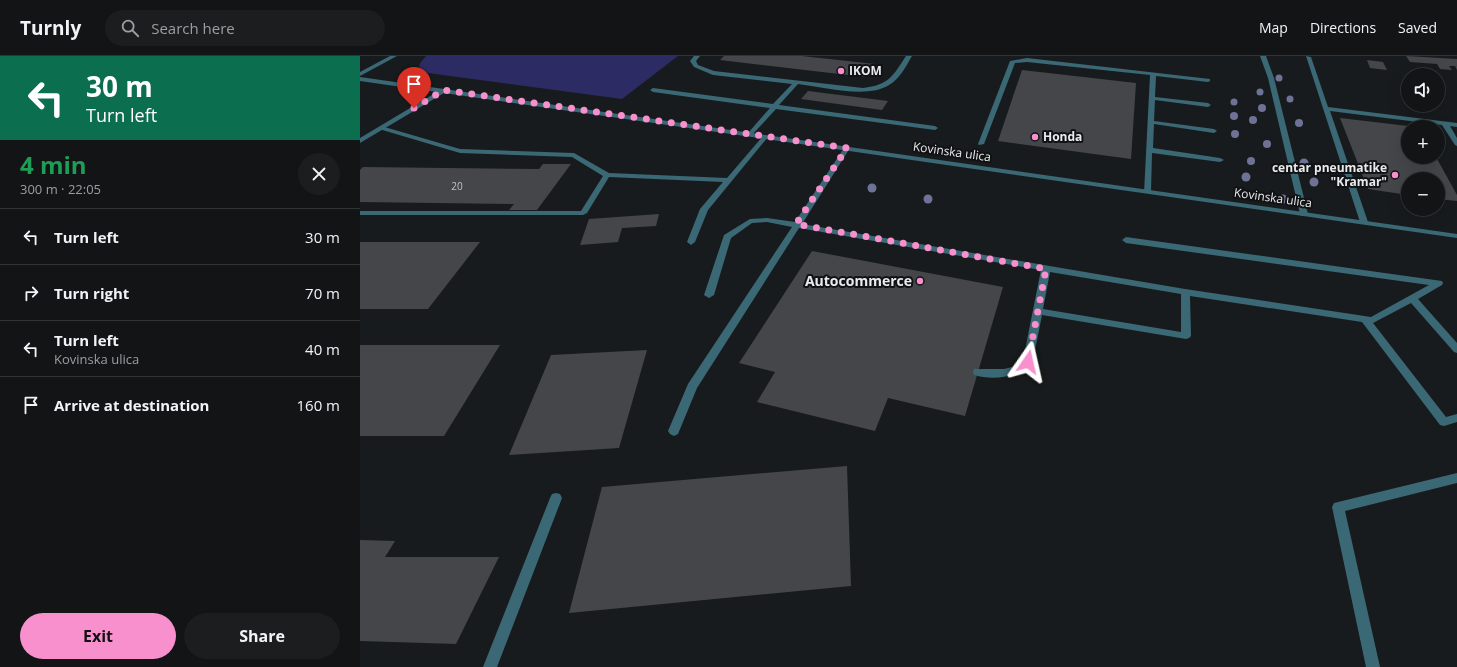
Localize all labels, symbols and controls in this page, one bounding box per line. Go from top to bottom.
search box [105,10,385,46]
text: Turnly [20,15,81,41]
icon: search [119,17,141,39]
text: Search here [151,18,235,38]
text: Map [1259,18,1288,37]
text: Directions [1310,18,1376,37]
text: Saved [1398,18,1437,37]
place label: IKOM [849,62,882,79]
marker: IKOM [836,66,846,76]
text: 30 m [86,67,153,105]
pin [397,67,431,108]
map controls [1401,68,1445,216]
button: sound [1401,68,1445,112]
icon: left [20,72,72,124]
icon: arrive [403,73,425,95]
text: Turn left [86,103,157,127]
button: + [1401,120,1445,164]
place label: Honda [1043,128,1082,145]
marker: Honda [1030,132,1040,142]
street label: Kovinska ulica [912,138,992,165]
text: 4 min [20,148,87,181]
button: close [298,153,340,195]
place label: centar pneumatike "Kramar" [1272,159,1387,190]
marker: centar pneumatike "Kramar" [1390,170,1400,180]
button: − [1401,172,1445,216]
house number: 20 [451,179,463,193]
text: 300 m · 22:05 [20,180,101,198]
street label: Kovinska ulica [1233,184,1313,211]
icon: left [20,226,42,248]
text: Turn left [54,227,119,247]
text: 30 m [305,227,340,247]
place label: Autocommerce [805,271,912,290]
marker: Autocommerce [915,276,925,286]
icon: right [20,282,42,304]
text: Turn right [54,283,129,303]
text: 70 m [305,283,340,303]
text: Turn left [54,330,119,350]
icon: left [20,338,42,360]
text: 40 m [305,339,340,359]
position arrow [1007,341,1049,383]
text: Kovinska ulica [54,350,139,368]
icon: arrive [20,394,42,416]
text: Arrive at destination [54,395,209,415]
text: 160 m [296,395,340,415]
button: Exit [20,613,176,659]
button: Share [184,613,340,659]

